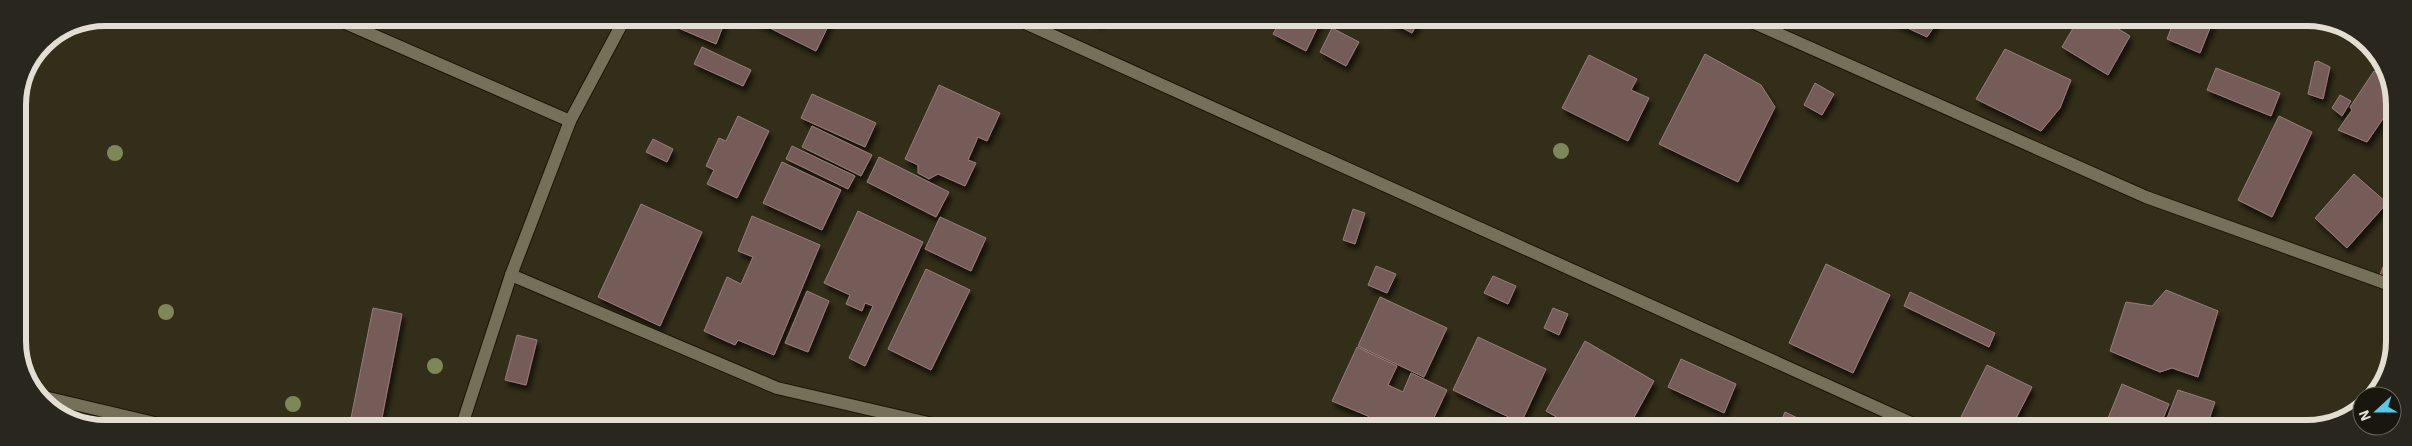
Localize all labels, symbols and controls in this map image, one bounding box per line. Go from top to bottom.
north arrow [2352,386,2402,436]
text: N [2355,408,2375,424]

